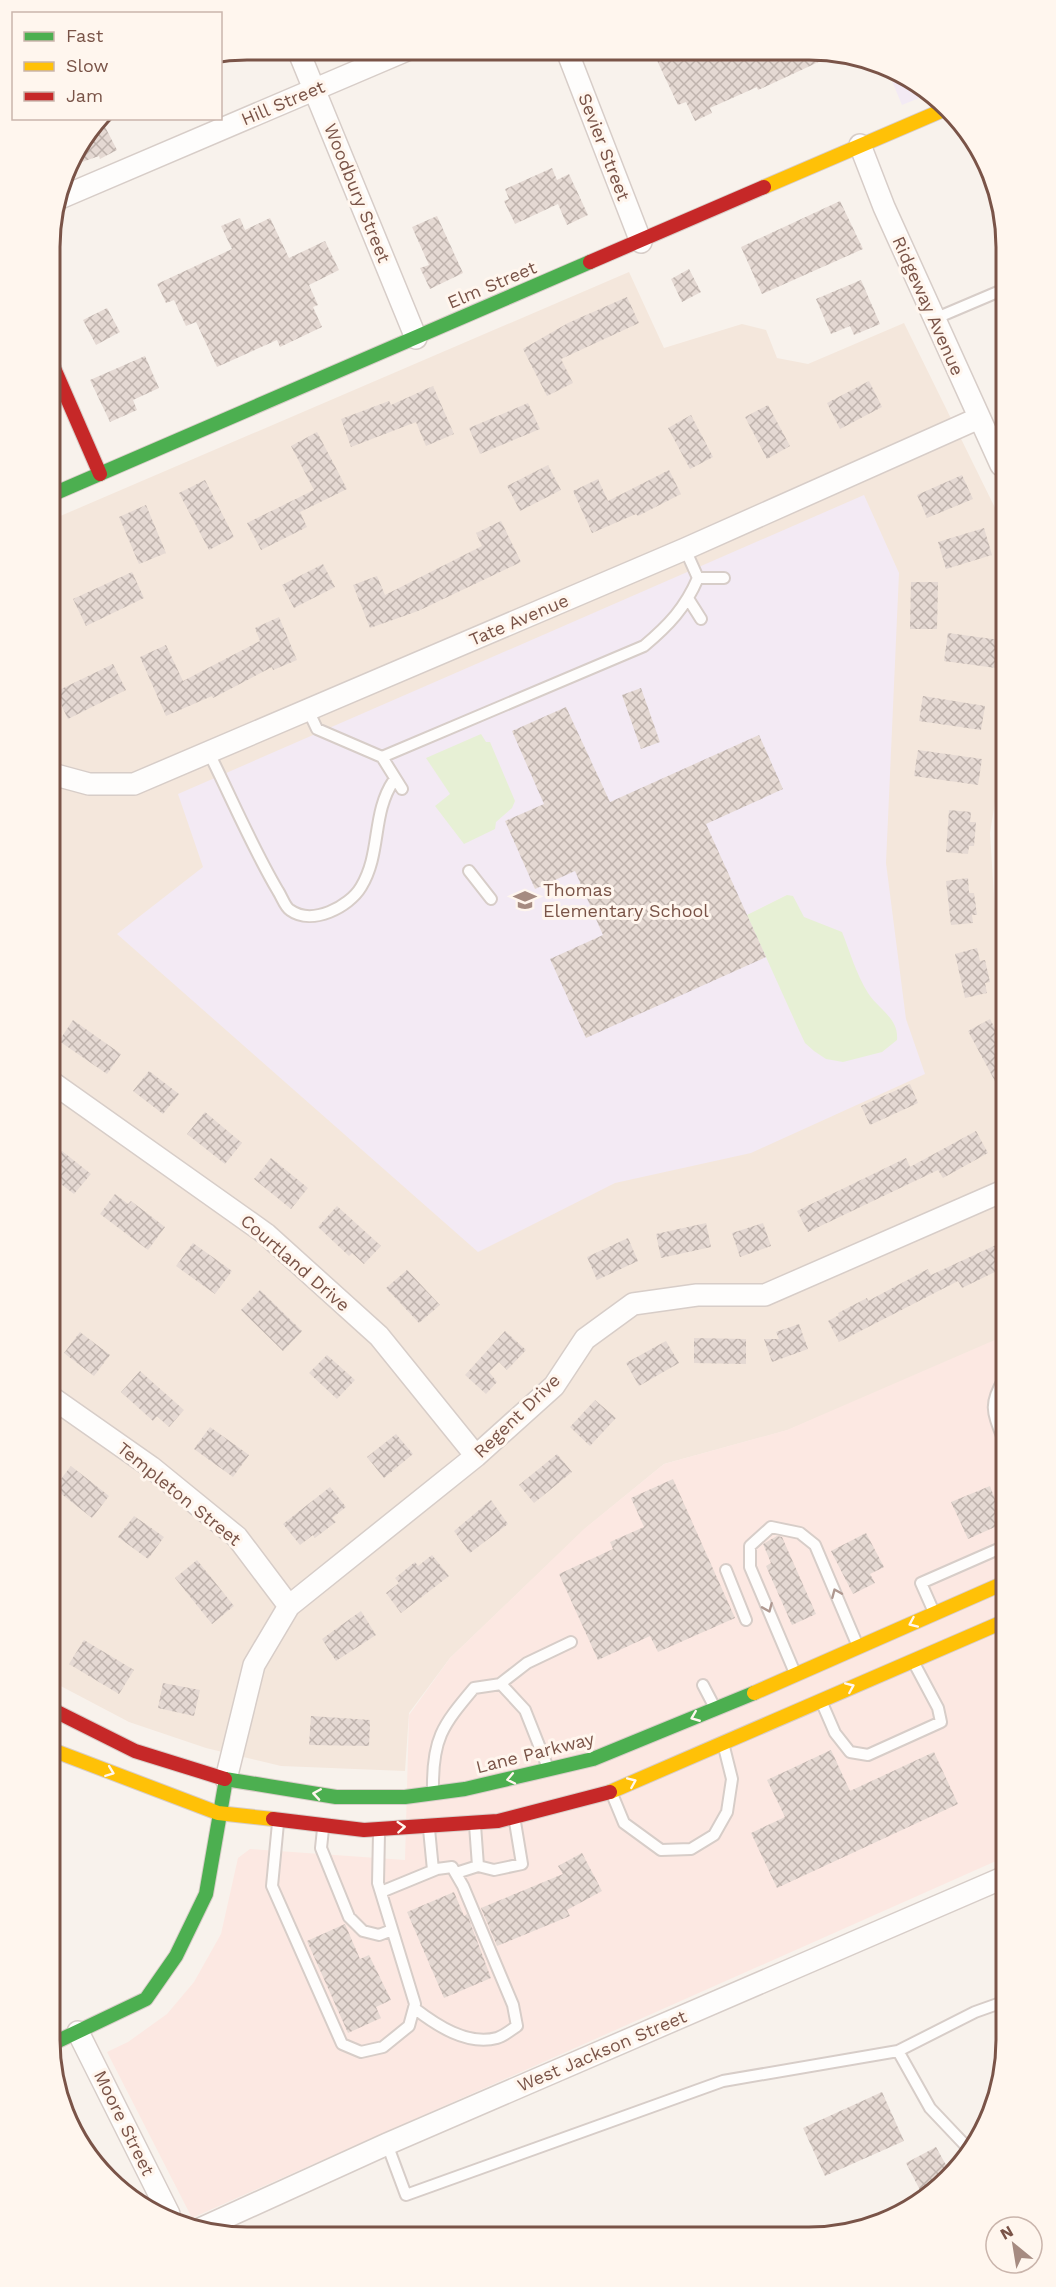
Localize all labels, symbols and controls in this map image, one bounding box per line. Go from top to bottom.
legend [12,12,222,120]
text: Fast [66,25,104,46]
text: Slow [66,55,109,76]
street label: Hill Street [238,75,328,130]
text: Jam [66,85,103,106]
street label: Sevier Street [574,90,635,204]
street label: Woodbury Street [320,120,395,266]
street label: Ridgeway Avenue [888,233,969,379]
street label: Elm Street [444,256,540,313]
street label: Tate Avenue [466,589,572,650]
place label: Thomas Elementary School [543,879,709,921]
school or university icon: Thomas Elementary School [512,887,538,913]
street label: Courtland Drive [237,1210,354,1316]
street label: Regent Drive [469,1369,564,1462]
street label: Templeton Street [113,1437,246,1550]
one-way arrow [831,1589,843,1600]
one-way arrow [761,1602,773,1613]
one-way arrow [908,1616,919,1628]
one-way arrow [843,1683,854,1695]
one-way arrow [690,1710,701,1722]
street label: Lane Parkway [474,1728,597,1777]
one-way arrow [104,1765,115,1777]
one-way arrow [506,1772,516,1785]
one-way arrow [626,1777,637,1789]
one-way arrow [313,1788,322,1800]
one-way arrow [397,1821,406,1834]
street label: West Jackson Street [514,2005,690,2096]
street label: Moore Street [90,2067,159,2179]
north arrow [984,2215,1044,2275]
text: N [997,2221,1017,2244]

